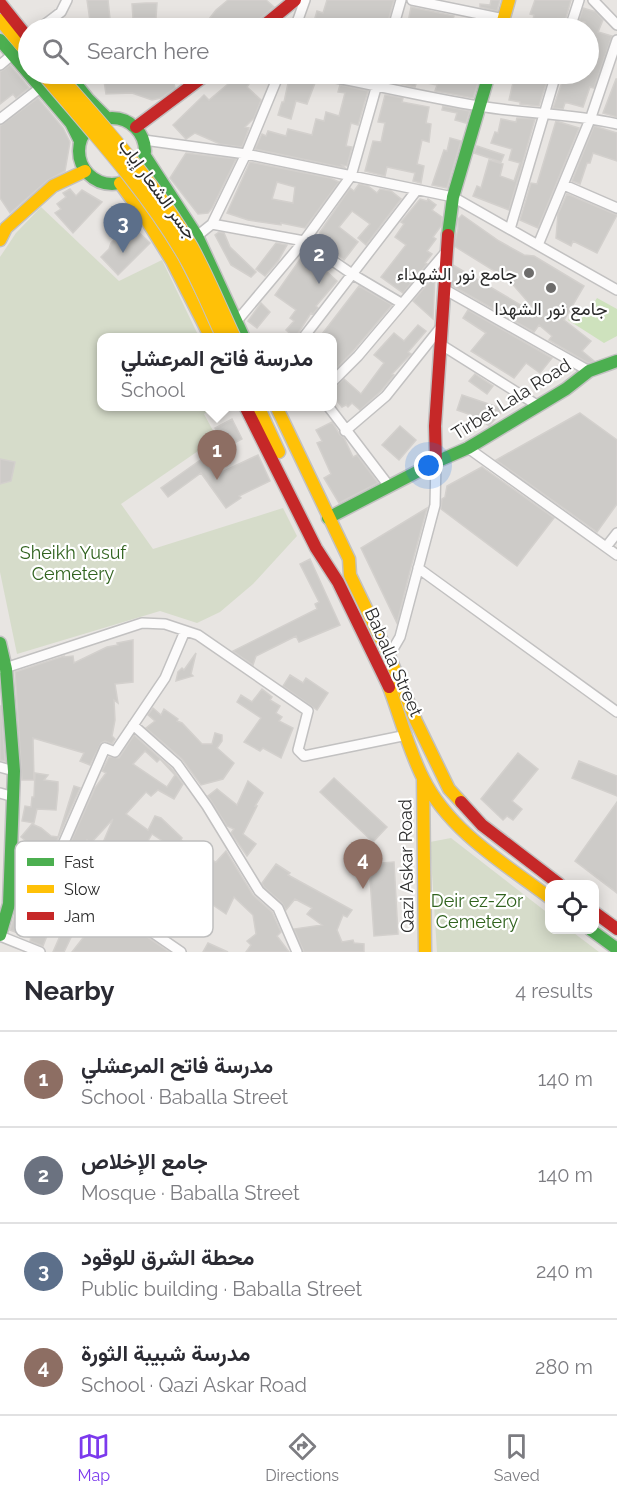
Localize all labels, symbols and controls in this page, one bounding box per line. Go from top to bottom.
search box [18,18,599,84]
icon: search [39,35,72,68]
text: Search here [87,38,209,64]
street label: جسر الشعار إياب [113,135,202,245]
pin: 3 [104,204,142,253]
pin: 2 [300,234,338,284]
place label: جامع نور الشهداء [397,263,517,286]
marker: جامع نور الشهداء [522,266,536,280]
marker: جامع نور الشهدا [544,281,558,295]
place label: جامع نور الشهدا [495,298,607,321]
popup [97,333,337,411]
text: مدرسة فاتح المرعشلي [121,345,313,371]
street label: Tirbet Lala Road [448,354,574,444]
text: School [121,378,185,402]
pin: 1 [198,430,236,480]
your location [414,451,443,480]
park label: Sheikh Yusuf Cemetery [20,542,127,584]
street label: Baballa Street [361,604,427,720]
street label: Qazi Askar Road [394,799,418,933]
pin: 4 [344,840,382,889]
legend [15,841,213,937]
text: Fast [64,853,95,872]
text: Slow [64,880,100,899]
map controls [545,880,599,934]
button: locate [545,880,599,934]
park label: Deir ez-Zor Cemetery [431,890,524,932]
text: Jam [64,907,95,926]
text: Nearby [24,976,114,1006]
text: 4 results [515,979,593,1003]
text: مدرسة فاتح المرعشلي [81,1052,273,1078]
text: 1 [39,1067,48,1091]
text: 140 m [538,1067,593,1091]
text: School · Baballa Street [81,1085,288,1109]
text: جامع الإخلاص [81,1148,208,1174]
text: 2 [38,1163,49,1187]
text: 140 m [538,1163,593,1187]
text: Mosque · Baballa Street [81,1181,300,1205]
text: محطة الشرق للوقود [81,1244,254,1270]
text: 3 [38,1259,49,1283]
text: 240 m [536,1259,593,1283]
text: Public building · Baballa Street [81,1277,362,1301]
text: مدرسة شبيبة الثورة [81,1340,251,1366]
text: 4 [38,1355,49,1379]
text: 280 m [535,1355,593,1379]
text: School · Qazi Askar Road [81,1373,307,1397]
tab: Map [77,1430,110,1485]
tab: Directions [265,1430,339,1485]
tab: Saved [494,1430,540,1485]

